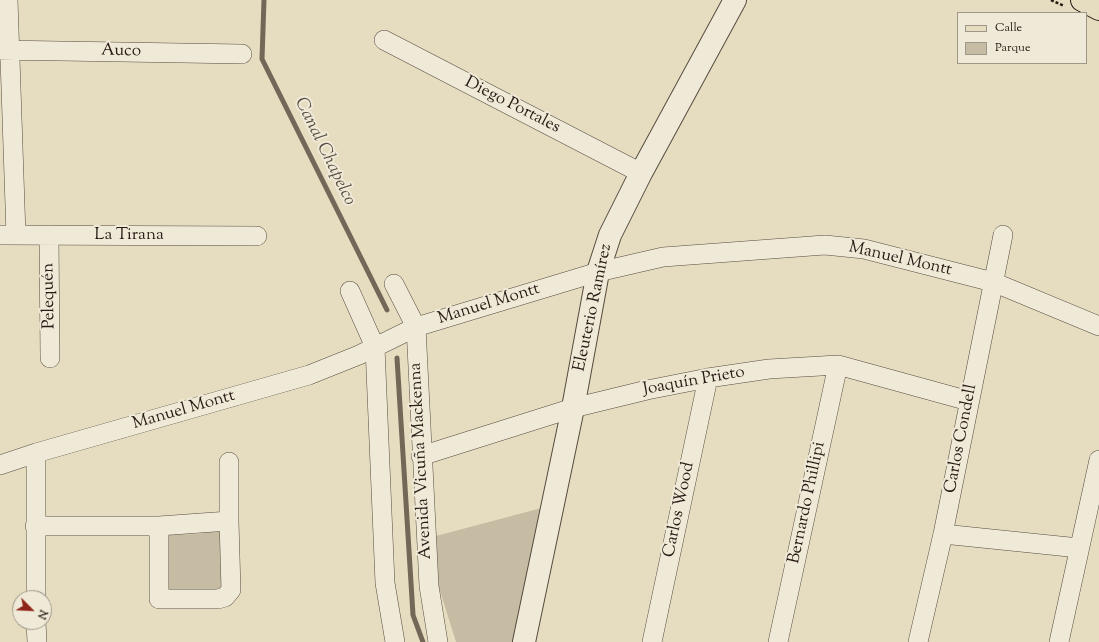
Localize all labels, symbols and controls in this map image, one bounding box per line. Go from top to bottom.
legend [957,12,1087,64]
text: Calle [995,19,1022,37]
text: Parque [995,39,1031,57]
street label: Auco [101,41,141,63]
street label: Diego Portales [461,73,563,139]
water label: Canal Chapelco [289,95,359,209]
street label: La Tirana [94,226,164,246]
street label: Manuel Montt [846,238,954,282]
street label: Eleuterio Ramírez [571,242,617,374]
street label: Pelequén [39,263,61,329]
street label: Manuel Montt [436,280,542,330]
street label: Avenida Vicuña Mackenna [407,362,437,560]
street label: Joaquín Prieto [642,363,746,401]
street label: Carlos Condell [941,383,983,495]
street label: Manuel Montt [130,387,238,435]
street label: Bernardo Phillipi [785,440,831,566]
street label: Carlos Wood [660,460,700,560]
north arrow [12,590,52,630]
text: N [33,607,51,622]

